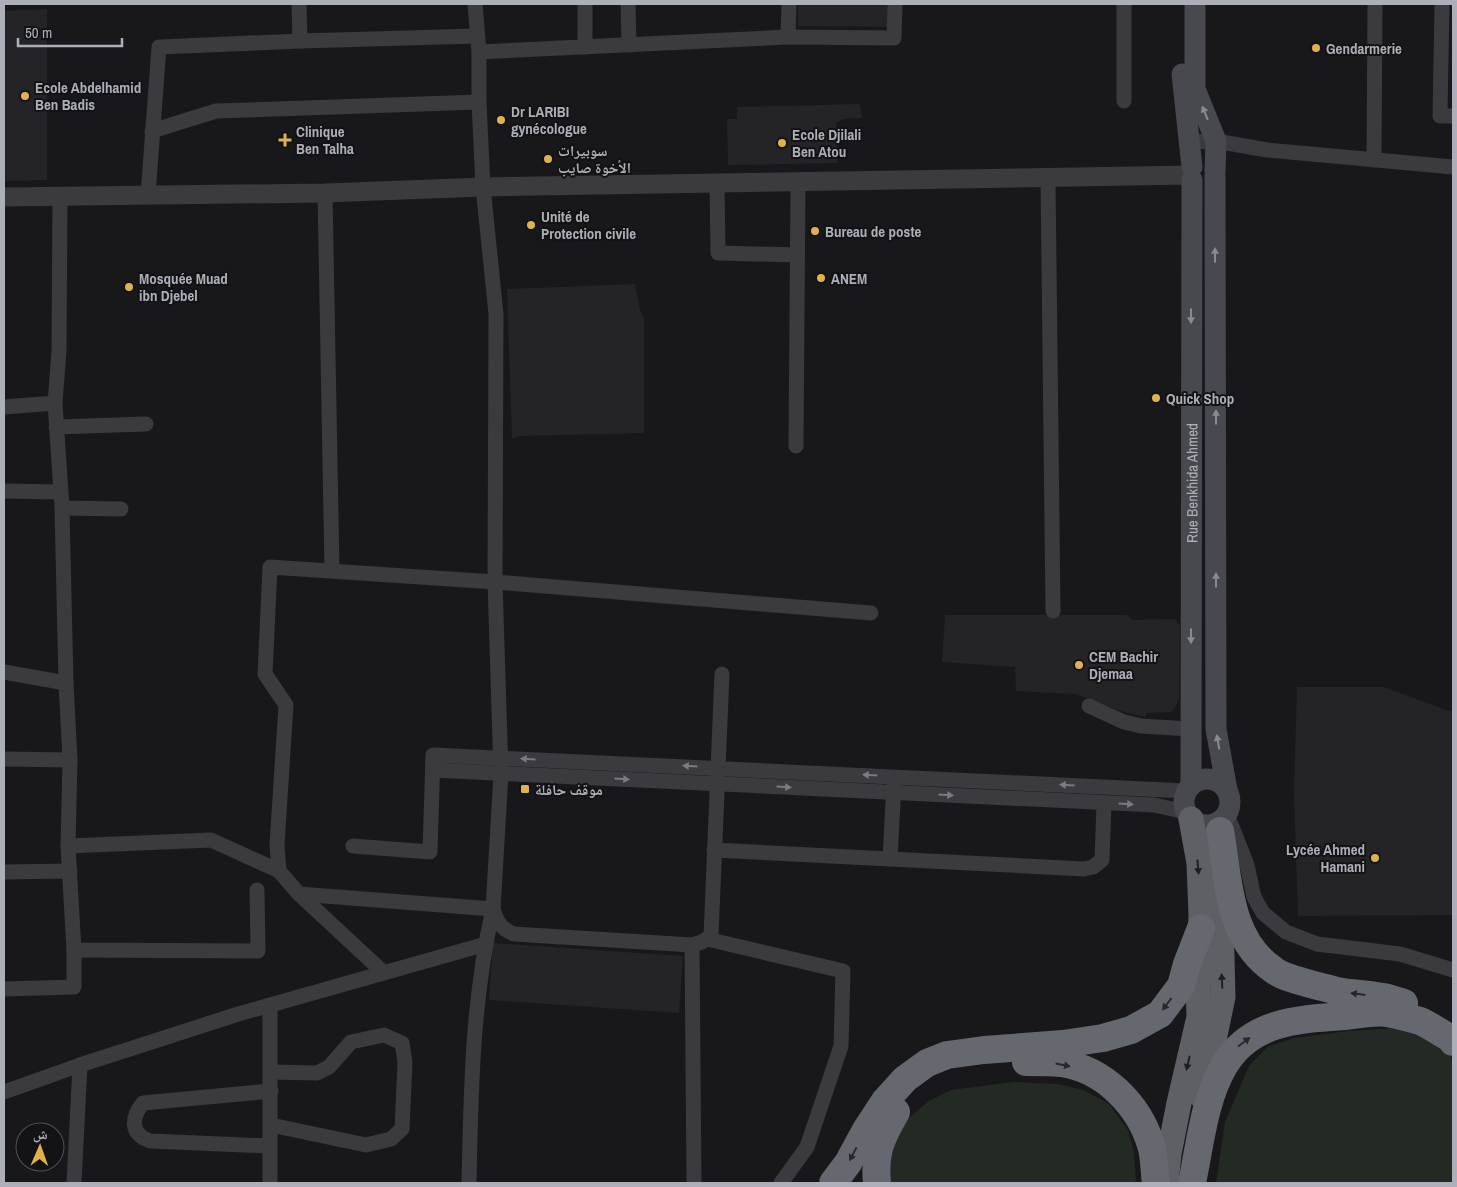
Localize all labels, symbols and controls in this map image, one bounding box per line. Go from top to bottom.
scale bar [18,15,121,47]
text: 50 m [25,22,52,43]
place label: Gendarmerie [1326,38,1402,59]
marker: Gendarmerie [1310,42,1322,54]
place label: Ecole Abdelhamid Ben Badis [35,77,141,115]
marker: Ecole Abdelhamid Ben Badis [19,90,31,102]
place label: Dr LARIBI gynécologue [511,101,587,139]
one-way arrow [1200,106,1208,120]
marker: Dr LARIBI gynécologue [495,114,507,126]
place label: Clinique Ben Talha [296,121,354,159]
place label: Ecole Djilali Ben Atou [792,124,861,162]
marker: Clinique Ben Talha [278,133,292,147]
marker: Ecole Djilali Ben Atou [776,137,788,149]
place label: سوبيرات الأخوة صايب [558,140,631,178]
marker: سوبيرات الأخوة صايب [542,153,554,165]
place label: Unité de Protection civile [541,206,636,244]
marker: Unité de Protection civile [525,219,537,231]
place label: Bureau de poste [825,221,922,242]
marker: Bureau de poste [809,225,821,237]
one-way arrow [1211,247,1219,263]
place label: Mosquée Muad ibn Djebel [139,268,228,306]
place label: ANEM [831,268,867,289]
marker: ANEM [815,272,827,284]
marker: Mosquée Muad ibn Djebel [123,281,135,293]
one-way arrow [1187,308,1195,324]
place label: Quick Shop [1166,388,1234,409]
marker: Quick Shop [1150,392,1162,404]
one-way arrow [1212,409,1220,425]
street label: Rue Benkhida Ahmed [1181,423,1202,543]
one-way arrow [1212,572,1220,588]
one-way arrow [1187,628,1195,644]
place label: CEM Bachir Djemaa [1089,646,1158,684]
marker: CEM Bachir Djemaa [1073,659,1085,671]
one-way arrow [1214,734,1222,750]
one-way arrow [520,754,536,762]
one-way arrow [682,762,698,770]
one-way arrow [862,770,878,778]
one-way arrow [614,776,630,784]
place label: موقف حافلة [535,779,603,800]
one-way arrow [1059,781,1075,789]
marker: موقف حافلة [519,783,531,795]
one-way arrow [776,784,792,792]
one-way arrow [939,792,955,800]
one-way arrow [1118,800,1134,808]
place label: Lycée Ahmed Hamani [1286,839,1365,877]
marker: Lycée Ahmed Hamani [1369,852,1381,864]
one-way arrow [1195,859,1203,875]
one-way arrow [1218,972,1226,988]
one-way arrow [1350,990,1366,998]
one-way arrow [1162,997,1172,1011]
one-way arrow [1237,1037,1250,1048]
one-way arrow [1184,1055,1192,1070]
one-way arrow [1056,1061,1072,1069]
north arrow [15,1122,65,1172]
text: ش [33,1125,48,1143]
one-way arrow [849,1147,857,1162]

